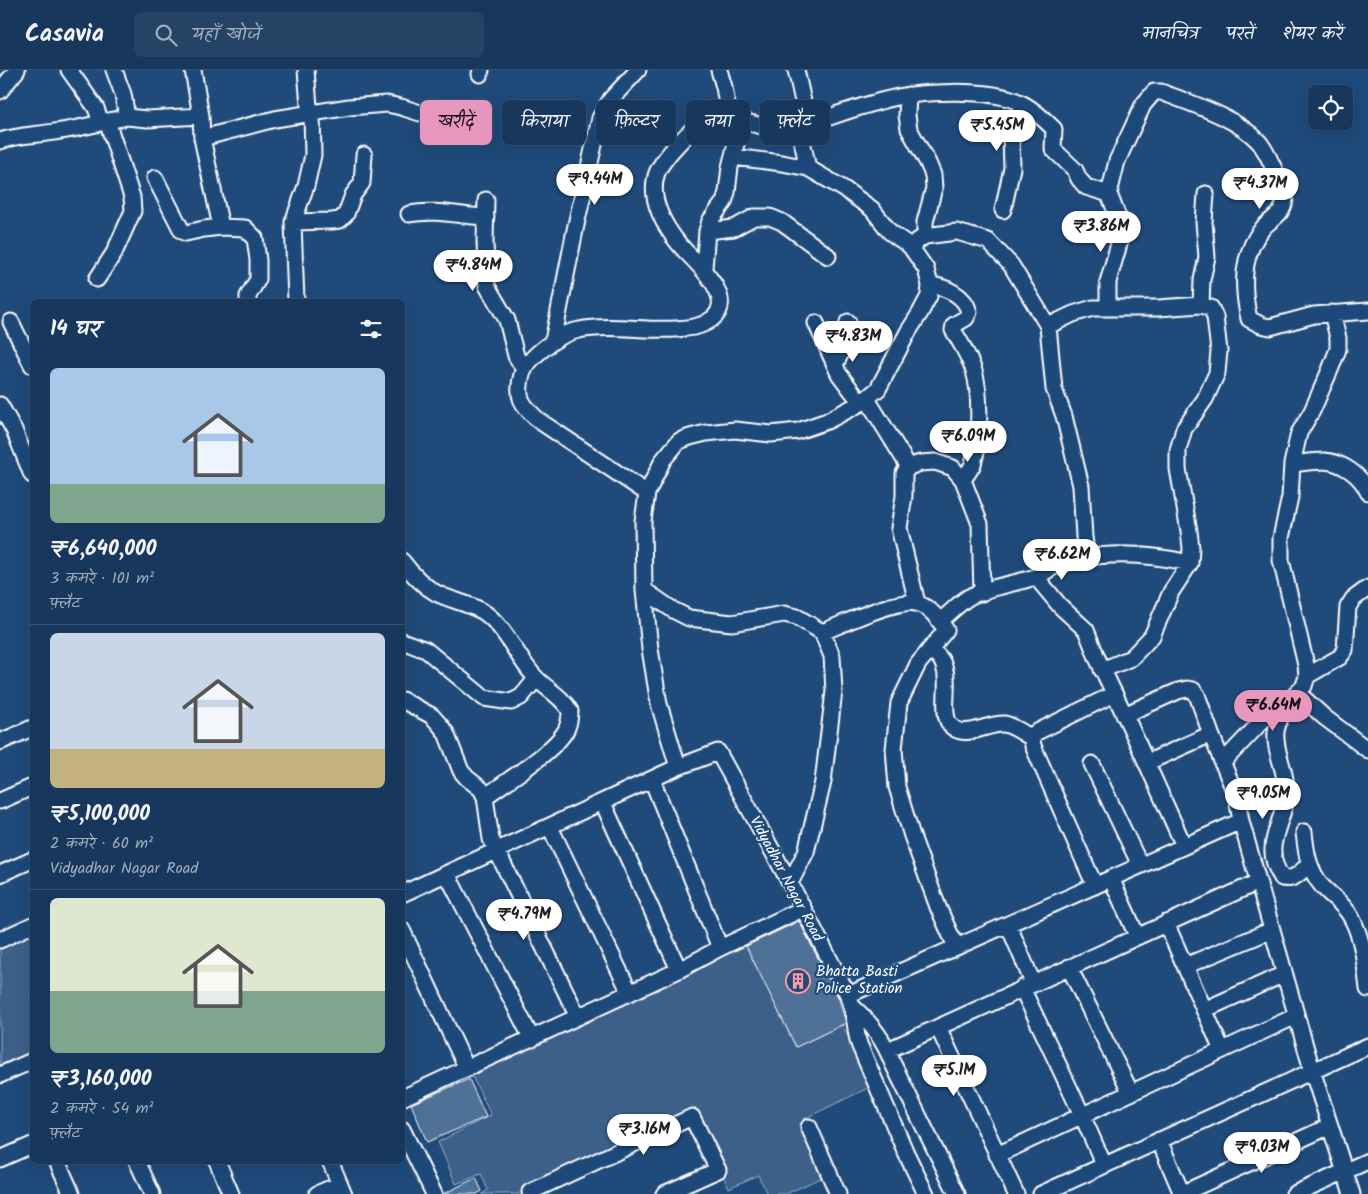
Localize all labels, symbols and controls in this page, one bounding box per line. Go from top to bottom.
search box [134,12,484,57]
text: Casavia [25,15,104,54]
text: यहाँ खोजें [192,20,261,50]
text: मानचित्र [1143,20,1199,49]
text: परतें [1227,20,1254,49]
text: शेयर करें [1282,20,1343,49]
icon: search [152,21,180,49]
map controls [1308,85,1353,130]
button: locate [1308,85,1353,130]
chip: खरीदें [420,100,492,145]
chip: किराया [502,100,586,145]
chip: फ़िल्टर [596,100,676,145]
chip: नया [686,100,750,145]
chip: फ़्लैट [760,100,830,145]
pin: ₹5.45M [956,109,1038,152]
text: ₹5.45M [970,113,1024,138]
pin: ₹9.44M [554,164,636,206]
text: ₹9.44M [567,167,623,192]
pin: ₹4.37M [1219,168,1301,210]
text: ₹4.37M [1233,171,1287,196]
pin: ₹3.86M [1060,210,1142,253]
text: ₹3.86M [1073,214,1129,239]
pin: ₹4.84M [432,250,514,292]
text: ₹4.84M [445,253,501,278]
text: 14 घर [50,313,100,346]
icon: filters [357,315,385,343]
pin: ₹4.83M [812,320,894,363]
text: ₹4.83M [825,324,881,349]
icon: home [173,400,263,490]
pin: ₹6.09M [927,420,1009,463]
text: ₹6.09M [941,424,995,449]
text: ₹6,640,000 [50,533,157,566]
pin: ₹6.62M [1021,538,1103,581]
text: ₹6.62M [1034,542,1090,567]
text: 3 कमरे · 101 m² [50,566,154,591]
text: फ़्लैट [50,591,81,616]
icon: home [173,666,263,756]
pin: ₹6.64M [1232,690,1314,732]
text: ₹6.64M [1245,693,1301,718]
pin: ₹9.05M [1222,778,1304,820]
text: ₹9.05M [1236,781,1290,806]
text: ₹5,100,000 [50,798,150,831]
street label: Vidyadhar Nagar Road [743,812,829,946]
text: 2 कमरे · 60 m² [50,831,153,856]
text: Vidyadhar Nagar Road [50,856,198,881]
pin: ₹4.79M [483,898,565,941]
text: ₹4.79M [497,902,551,927]
icon: home [173,931,263,1021]
place label: Bhatta Basti Police Station [816,960,903,1001]
building icon: Bhatta Basti Police Station [785,968,811,994]
pin: ₹5.1M [919,1054,989,1097]
text: ₹5.1M [933,1058,975,1083]
text: ₹3,160,000 [50,1063,152,1096]
text: 2 कमरे · 54 m² [50,1096,153,1121]
pin: ₹3.16M [603,1114,685,1156]
text: ₹3.16M [618,1117,670,1142]
text: फ़्लैट [50,1121,81,1146]
pin: ₹9.03M [1221,1132,1303,1174]
text: ₹9.03M [1235,1135,1289,1160]

